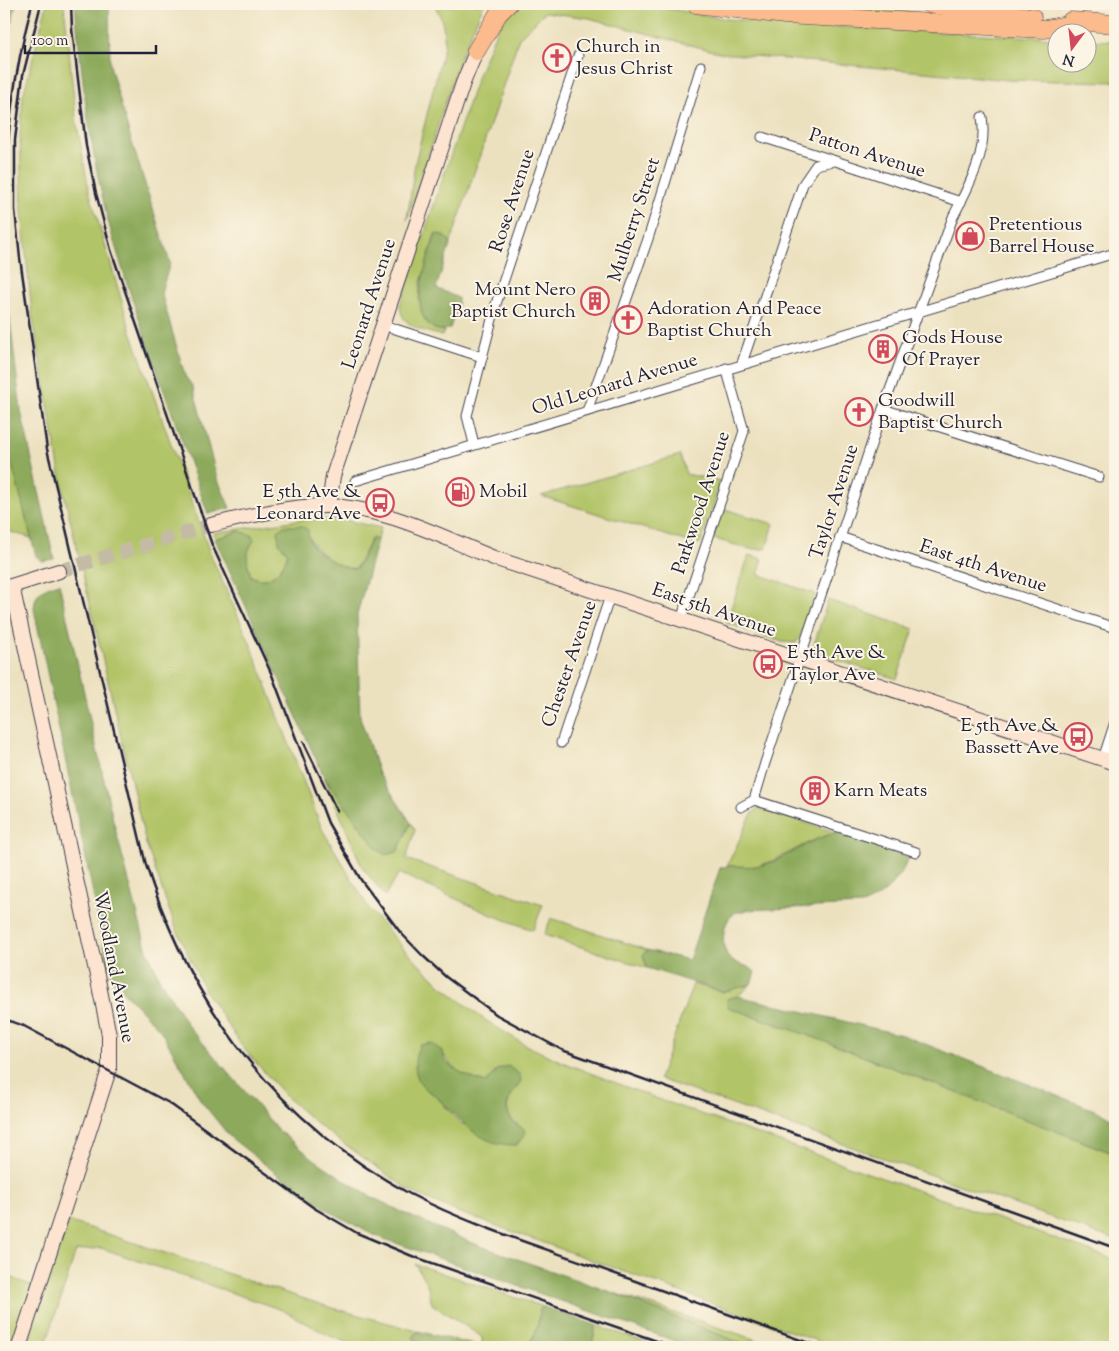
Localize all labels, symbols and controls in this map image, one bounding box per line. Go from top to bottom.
scale bar [25,22,156,54]
north arrow [1046,22,1096,72]
text: 100 m [32,31,69,52]
place label: Church in Jesus Christ [575,34,674,83]
church icon: Church in Jesus Christ [542,43,572,73]
text: N [1061,48,1077,70]
street label: Patton Avenue [805,122,929,186]
street label: Rose Avenue [484,146,542,256]
street label: Mulberry Street [602,154,668,286]
place label: Pretentious Barrel House [989,212,1095,261]
shop icon: Pretentious Barrel House [955,221,985,251]
street label: Leonard Avenue [336,235,404,373]
place label: Mount Nero Baptist Church [451,277,576,326]
building icon: Mount Nero Baptist Church [580,286,610,316]
place label: Adoration And Peace Baptist Church [647,296,822,345]
church icon: Adoration And Peace Baptist Church [613,305,643,335]
place label: Gods House Of Prayer [902,325,1003,374]
building icon: Gods House Of Prayer [868,334,898,364]
street label: Old Leonard Avenue [529,347,701,423]
place label: Goodwill Baptist Church [878,388,1003,437]
church icon: Goodwill Baptist Church [844,397,874,427]
street label: Parkwood Avenue [666,428,738,578]
street label: Taylor Avenue [804,441,866,563]
fuel station icon: Mobil [445,477,475,507]
place label: E 5th Ave & Leonard Ave [256,479,361,528]
place label: Mobil [479,479,527,506]
bus stop icon: E 5th Ave & Leonard Ave [365,488,395,518]
street label: East 4th Avenue [916,534,1050,600]
street label: East 5th Avenue [648,577,780,645]
street label: Chester Avenue [536,597,604,731]
place label: E 5th Ave & Taylor Ave [787,640,885,689]
bus stop icon: E 5th Ave & Taylor Ave [753,649,783,679]
place label: E 5th Ave & Bassett Ave [961,713,1059,762]
bus stop icon: E 5th Ave & Bassett Ave [1063,722,1093,752]
building icon: Karn Meats [800,776,830,806]
place label: Karn Meats [834,778,927,805]
street label: Woodland Avenue [85,889,141,1045]

